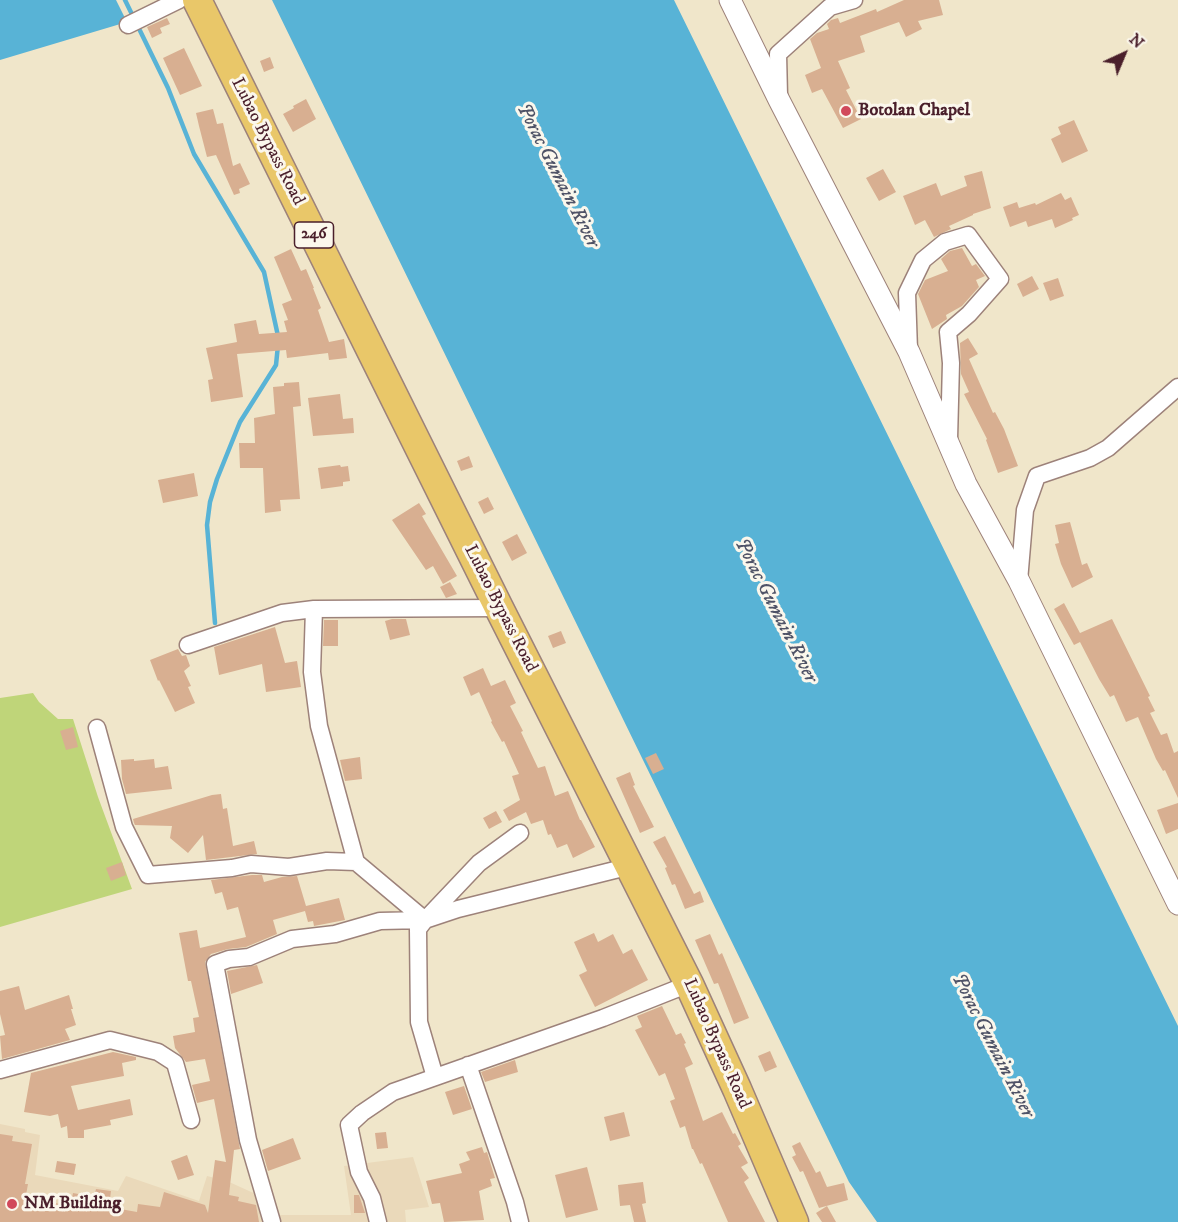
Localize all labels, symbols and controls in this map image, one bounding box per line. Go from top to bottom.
north arrow [1094,24,1154,84]
text: N [1125,29,1148,53]
street label: Lubao Bypass Road [226,75,308,209]
water label: Porac Gumain River [510,100,604,252]
place label: Botolan Chapel [858,100,970,122]
marker: Botolan Chapel [839,104,853,118]
road number: 246 [294,222,334,248]
water label: Porac Gumain River [728,535,822,687]
street label: Lubao Bypass Road [459,542,541,676]
water label: Porac Gumain River [945,970,1039,1122]
street label: Lubao Bypass Road [678,976,754,1112]
place label: NM Building [24,1193,121,1215]
marker: NM Building [5,1197,19,1211]

